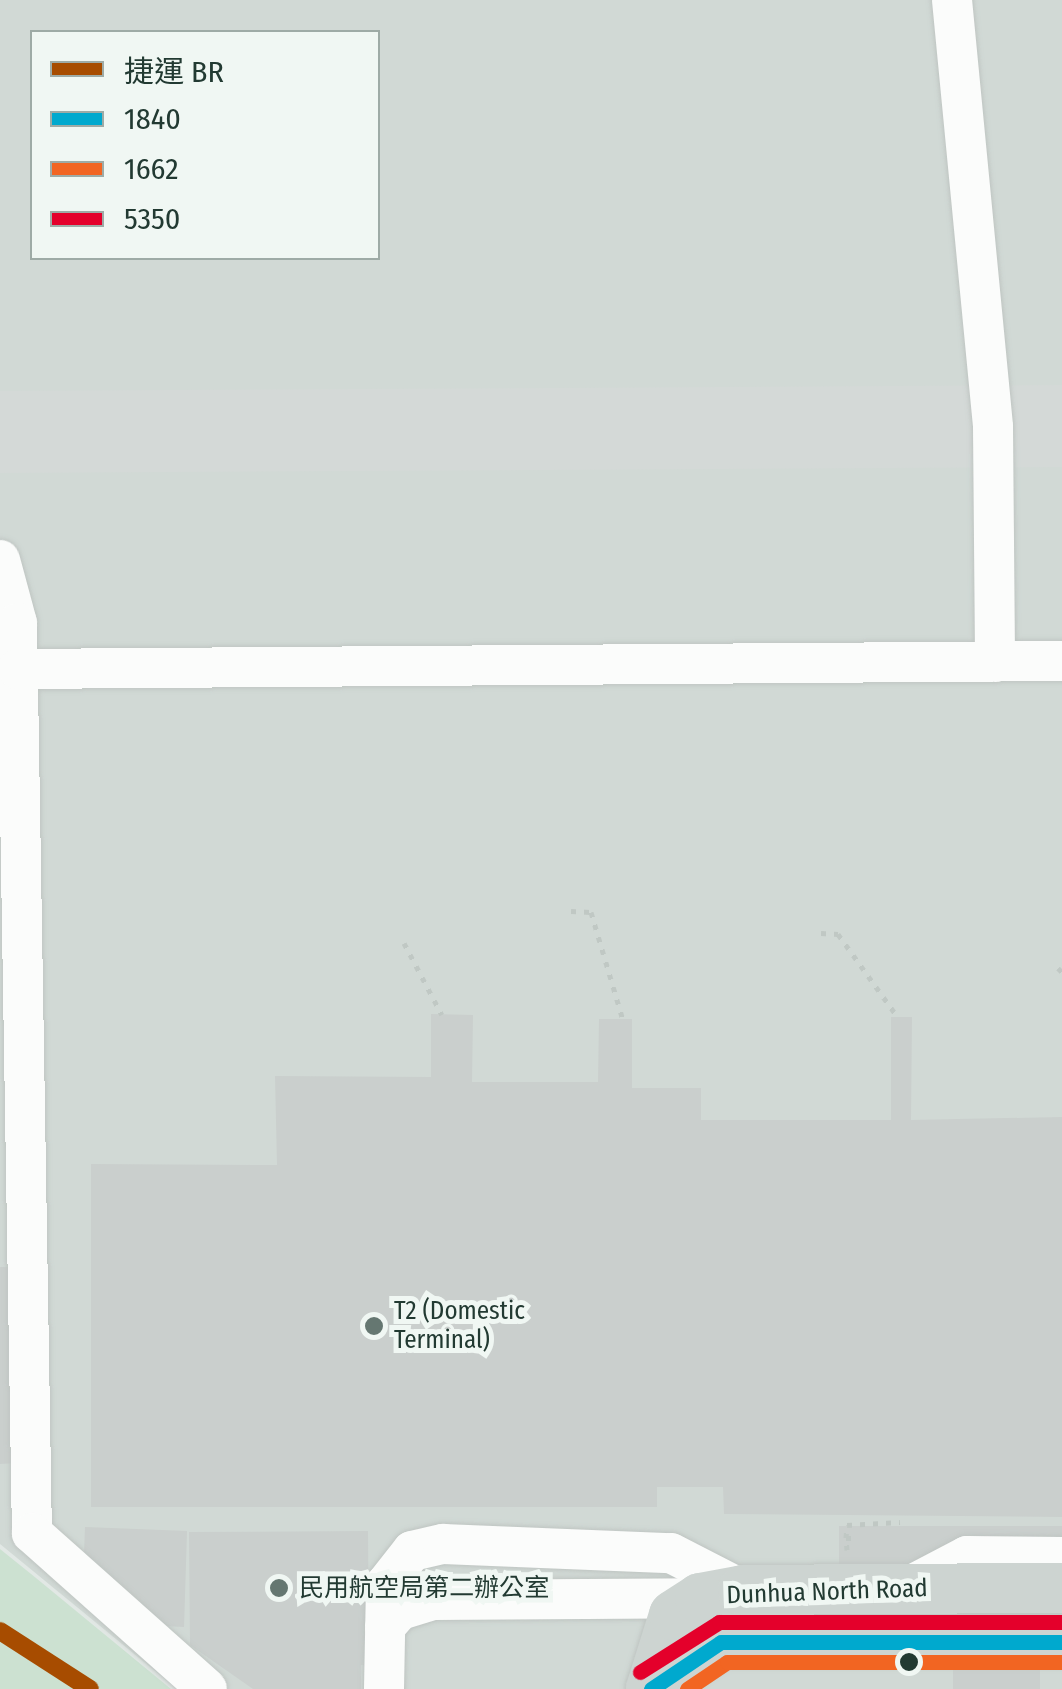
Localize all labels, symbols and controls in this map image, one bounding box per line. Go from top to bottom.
legend [30,30,380,260]
text: 捷運 BR [124,54,224,90]
text: 1840 [124,101,181,137]
text: 1662 [124,151,178,187]
text: 5350 [124,201,181,237]
place label: T2 (Domestic Terminal) [394,1297,525,1356]
marker: T2 (Domestic Terminal) [363,1315,385,1337]
place label: 民用航空局第二辦公室 [299,1573,549,1603]
street label: Dunhua North Road [726,1573,928,1611]
marker: 民用航空局第二辦公室 [268,1577,290,1599]
unlabelled marker [899,1652,919,1672]

